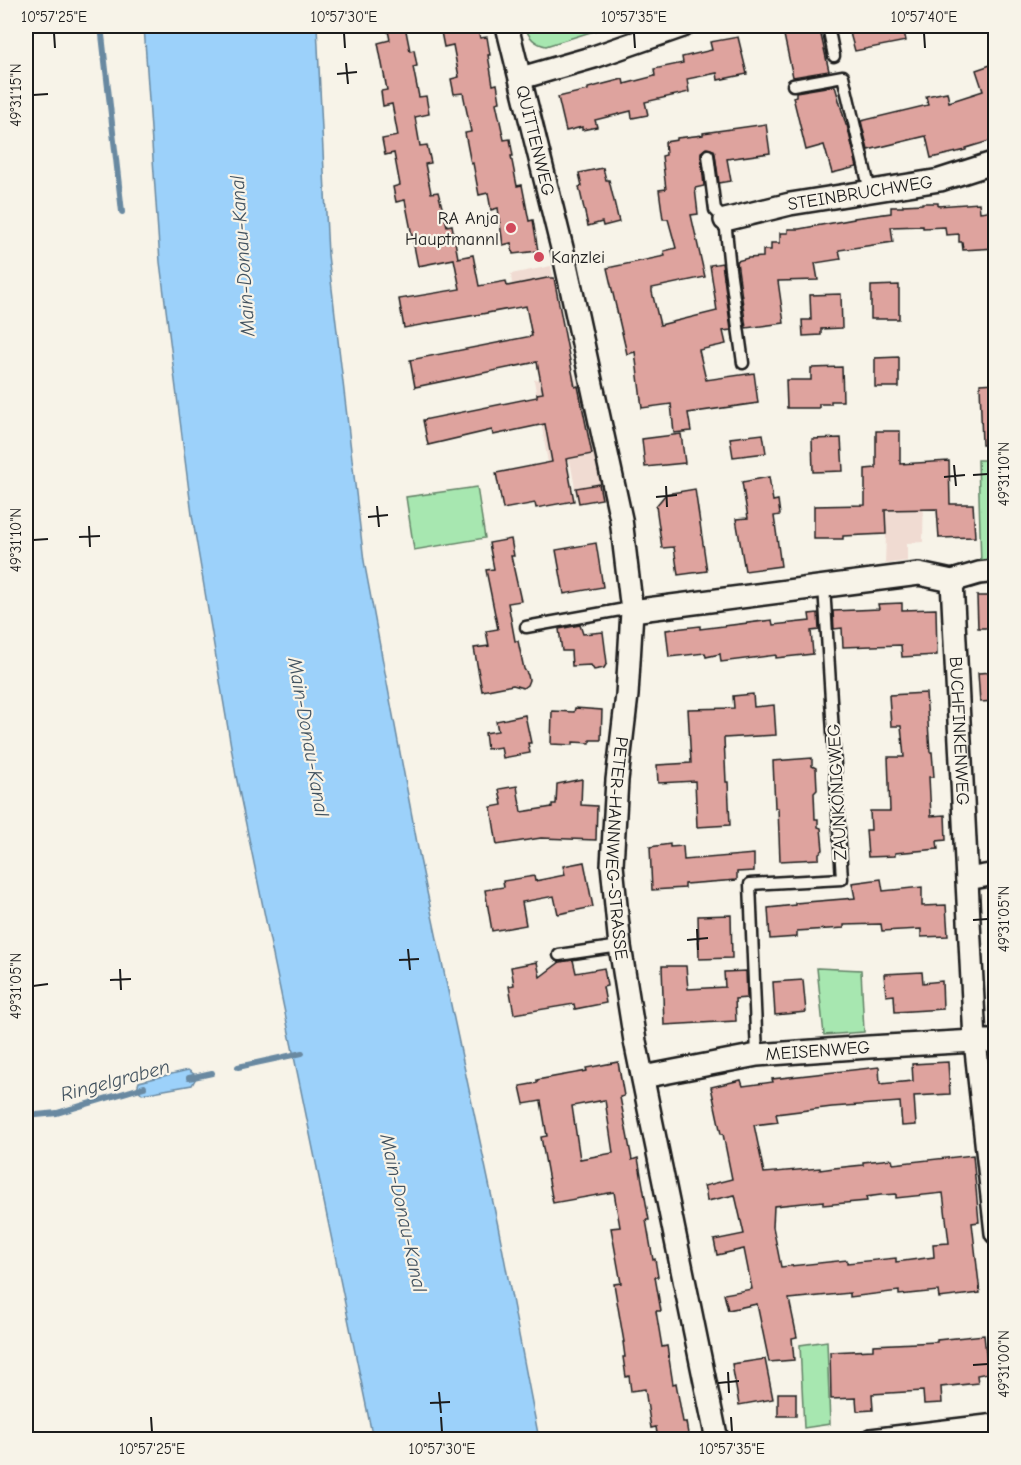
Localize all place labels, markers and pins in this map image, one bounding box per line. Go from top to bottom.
place label: RA Anja Hauptmannl [405,208,499,250]
marker: RA Anja Hauptmannl [504,221,518,235]
place label: Kanzlei [551,247,605,268]
marker: Kanzlei [532,250,546,264]

